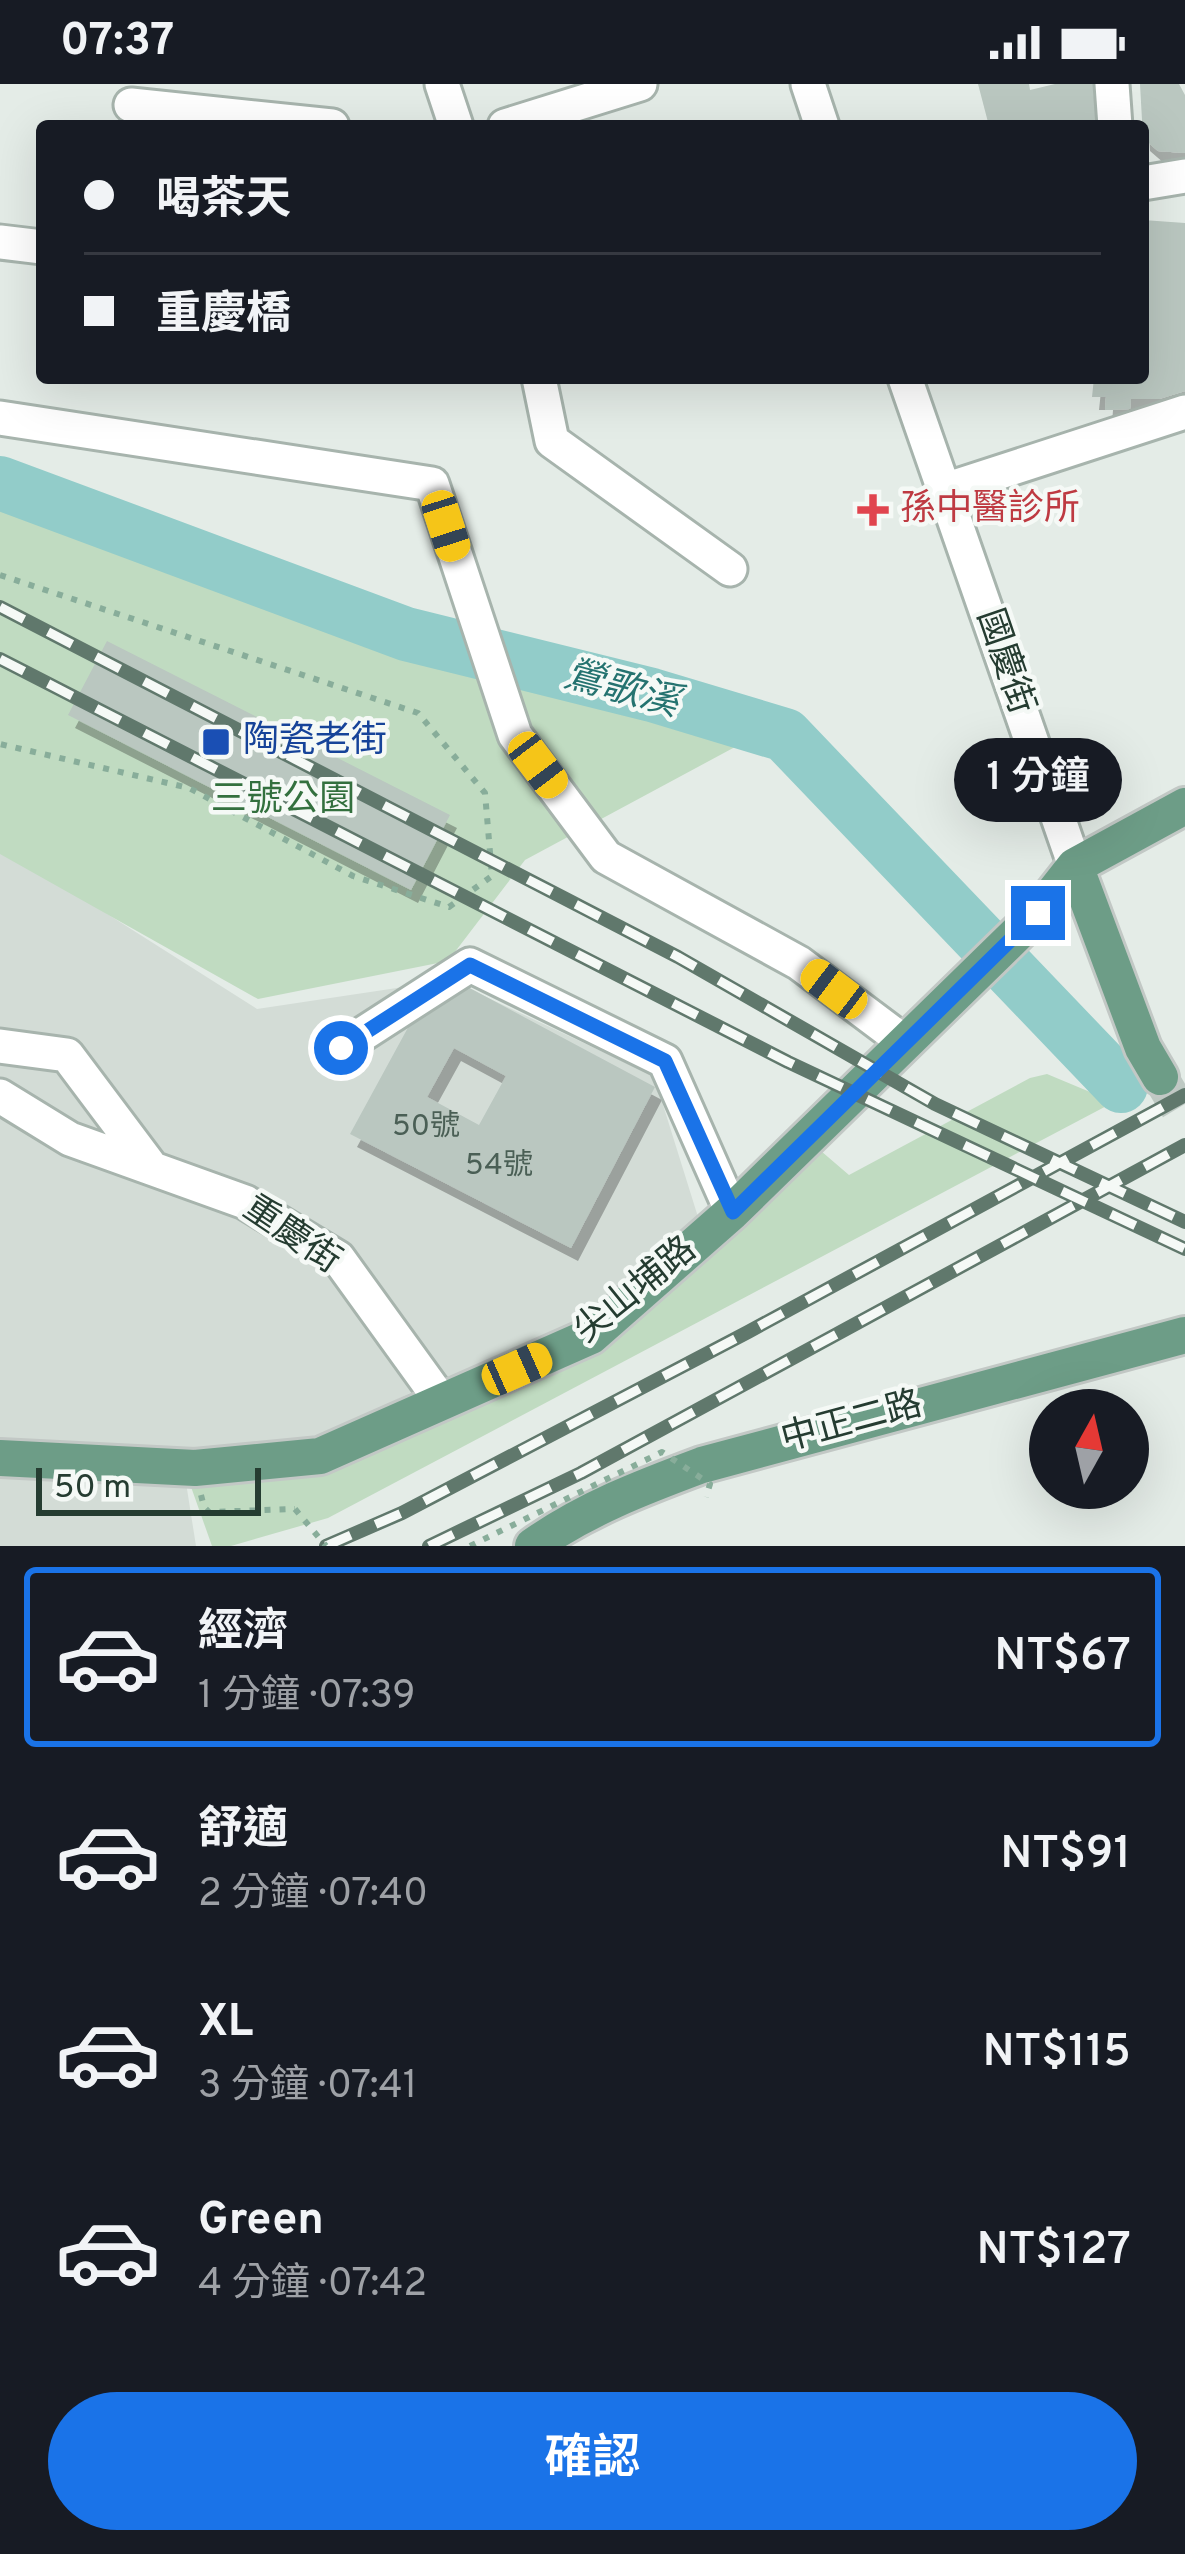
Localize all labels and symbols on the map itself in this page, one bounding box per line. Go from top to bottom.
car [418,486,474,566]
place label: 孫中醫診所 [900,487,1080,533]
marker: 孫中醫診所 [857,494,889,526]
street label: 國慶街 [965,603,1043,721]
water label: 鶯歌溪 [558,652,689,731]
place label: 陶瓷老街 [243,719,387,765]
car [502,725,574,805]
marker: 陶瓷老街 [200,726,232,758]
callout: 1 分鐘 [954,739,1122,823]
park label: 三號公園 [211,778,355,824]
route end [1011,886,1065,940]
car [794,953,874,1025]
route start [314,1021,368,1075]
house number: 50號 [392,1109,460,1146]
house number: 54號 [465,1148,533,1185]
street label: 重慶街 [233,1187,349,1285]
street label: 尖山埔路 [566,1228,706,1354]
car [477,1338,557,1400]
street label: 中正二路 [776,1382,928,1464]
north arrow [1029,1389,1149,1509]
scale bar [36,1462,261,1515]

